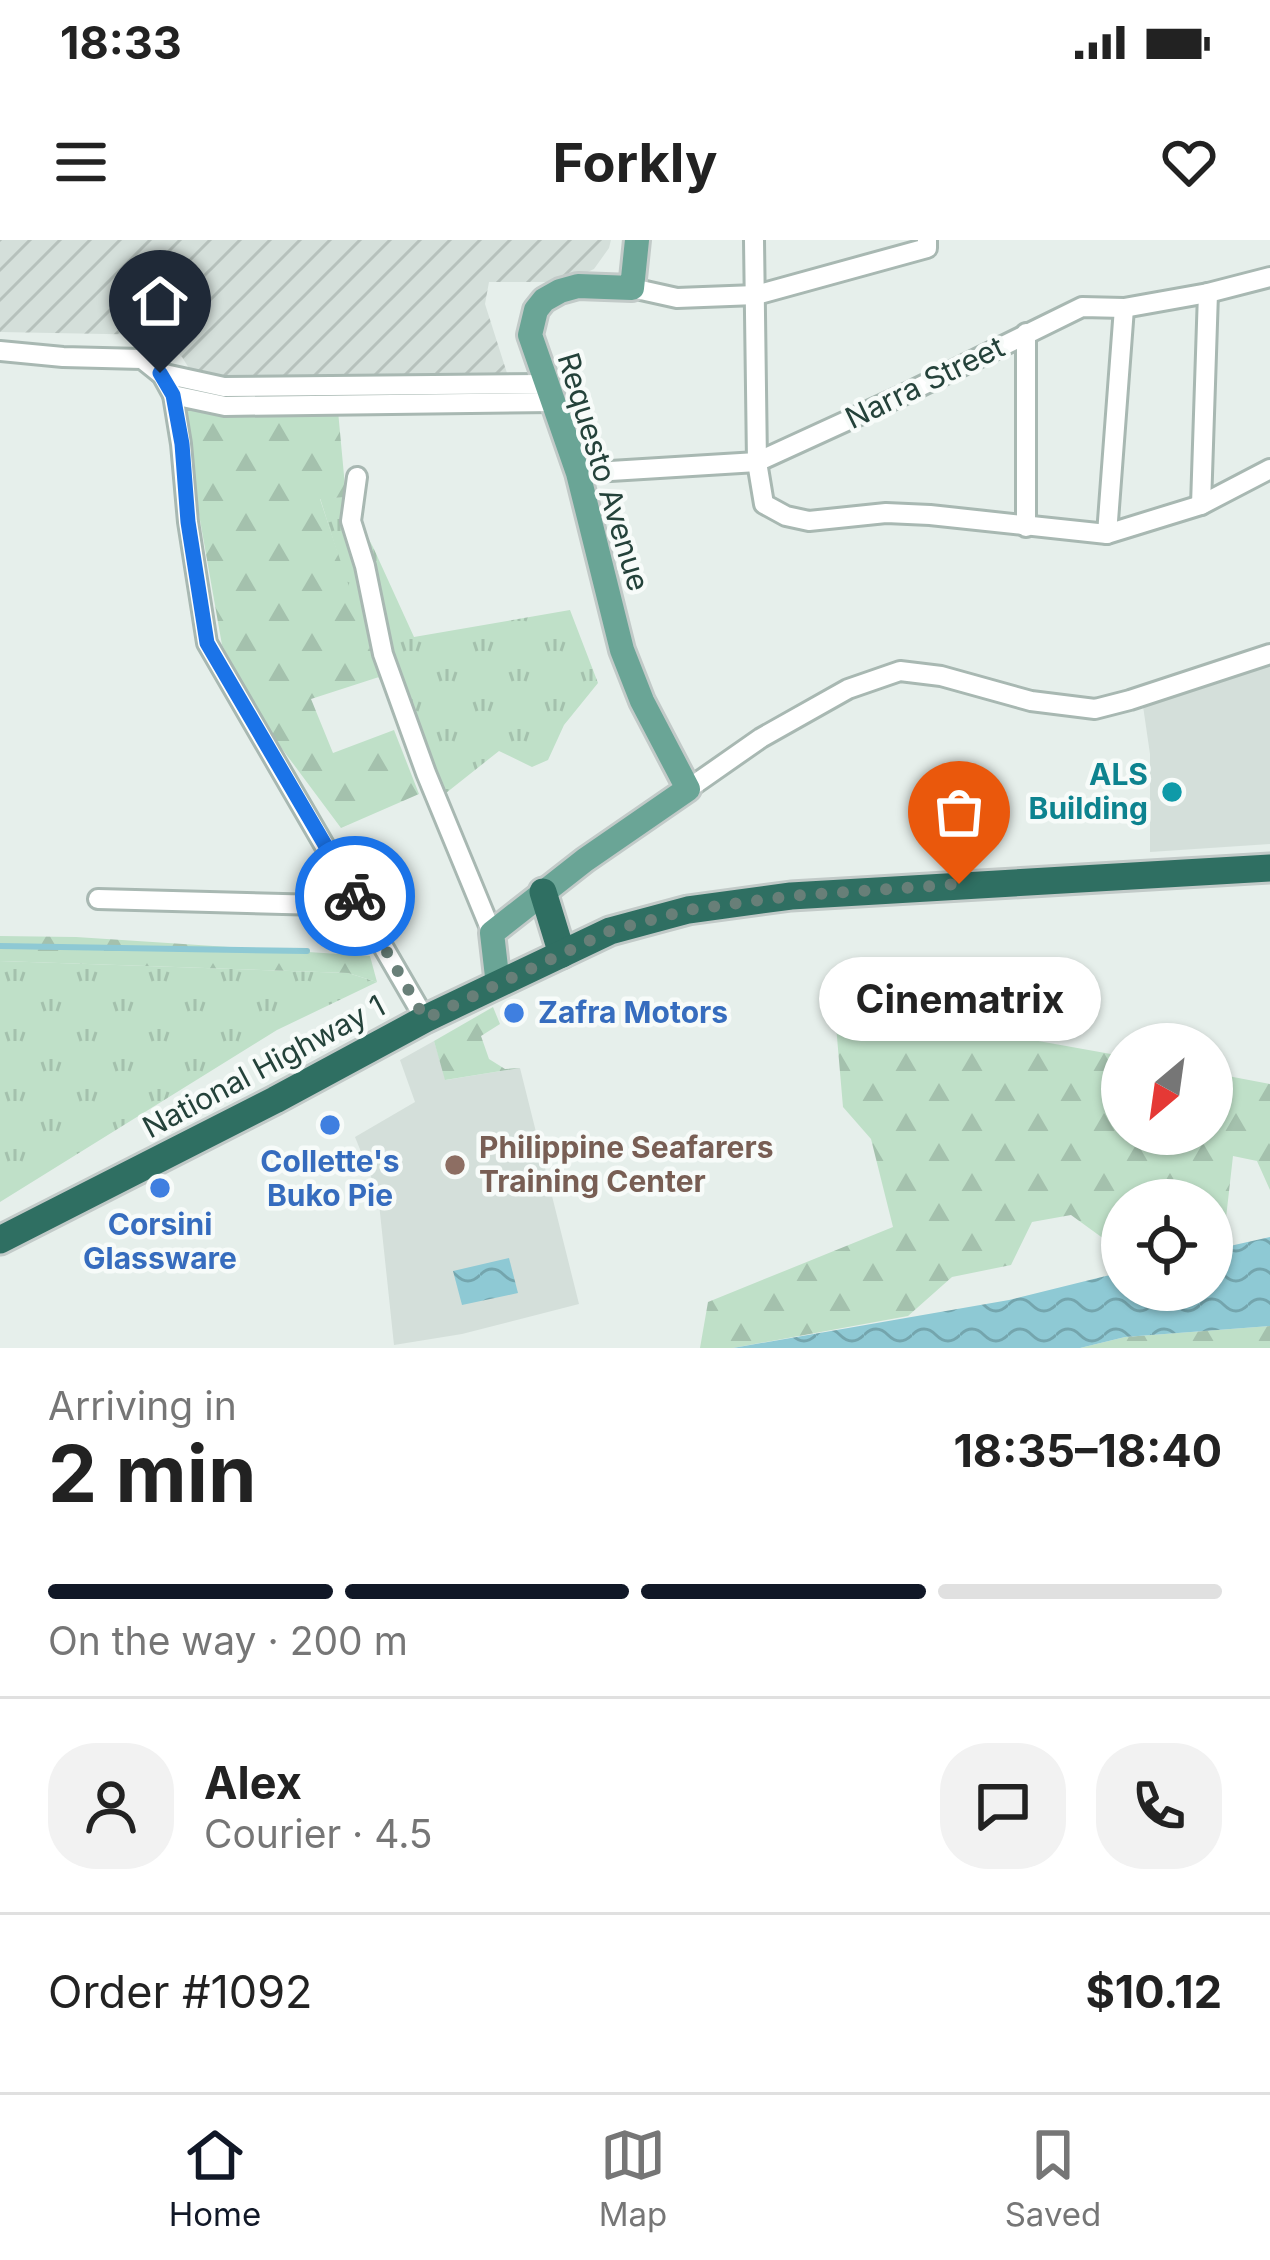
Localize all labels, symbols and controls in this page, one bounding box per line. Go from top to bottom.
text: 18:33 [60,15,182,70]
icon: menu [48,129,114,195]
icon: heart [1156,129,1222,195]
text: Forkly [552,130,718,195]
pin [109,250,211,373]
icon: home [127,268,193,334]
street label: Narra Street [839,328,1010,436]
street label: Requesto Avenue [551,348,657,595]
place label: ALS Building [1029,756,1148,826]
pin [908,761,1010,884]
icon: bag [926,779,992,845]
marker: ALS Building [1159,779,1185,805]
courier [295,836,415,956]
icon: bike [322,863,388,929]
callout: Cinematrix [818,956,1100,1040]
text: Cinematrix [856,975,1064,1022]
street label: National Highway 1 [136,987,391,1145]
place label: Zafra Motors [538,994,728,1030]
marker: Zafra Motors [501,1000,527,1026]
north arrow [1101,1023,1233,1155]
map controls [1101,1023,1233,1311]
marker: Collette's Buko Pie [317,1112,343,1138]
place label: Philippine Seafarers Training Center [479,1129,773,1199]
place label: Collette's Buko Pie [260,1143,400,1213]
marker: Philippine Seafarers Training Center [442,1152,468,1178]
marker: Corsini Glassware [147,1175,173,1201]
button: locate [1101,1179,1233,1311]
place label: Corsini Glassware [83,1206,237,1276]
text: Arriving in [48,1382,237,1429]
text: 18:35–18:40 [953,1423,1222,1478]
text: 2 min [48,1426,256,1521]
text: On the way · 200 m [48,1617,408,1664]
button: person [48,1743,174,1869]
button: chat [940,1743,1066,1869]
button: phone [1096,1743,1222,1869]
text: Alex [204,1755,302,1810]
text: Courier · 4.5 [204,1810,433,1857]
text: Order #1092 [48,1964,313,2019]
text: $10.12 [1085,1964,1222,2019]
tab: Home [169,2122,261,2234]
tab: Map [599,2122,667,2234]
tab: Saved [1005,2122,1101,2234]

